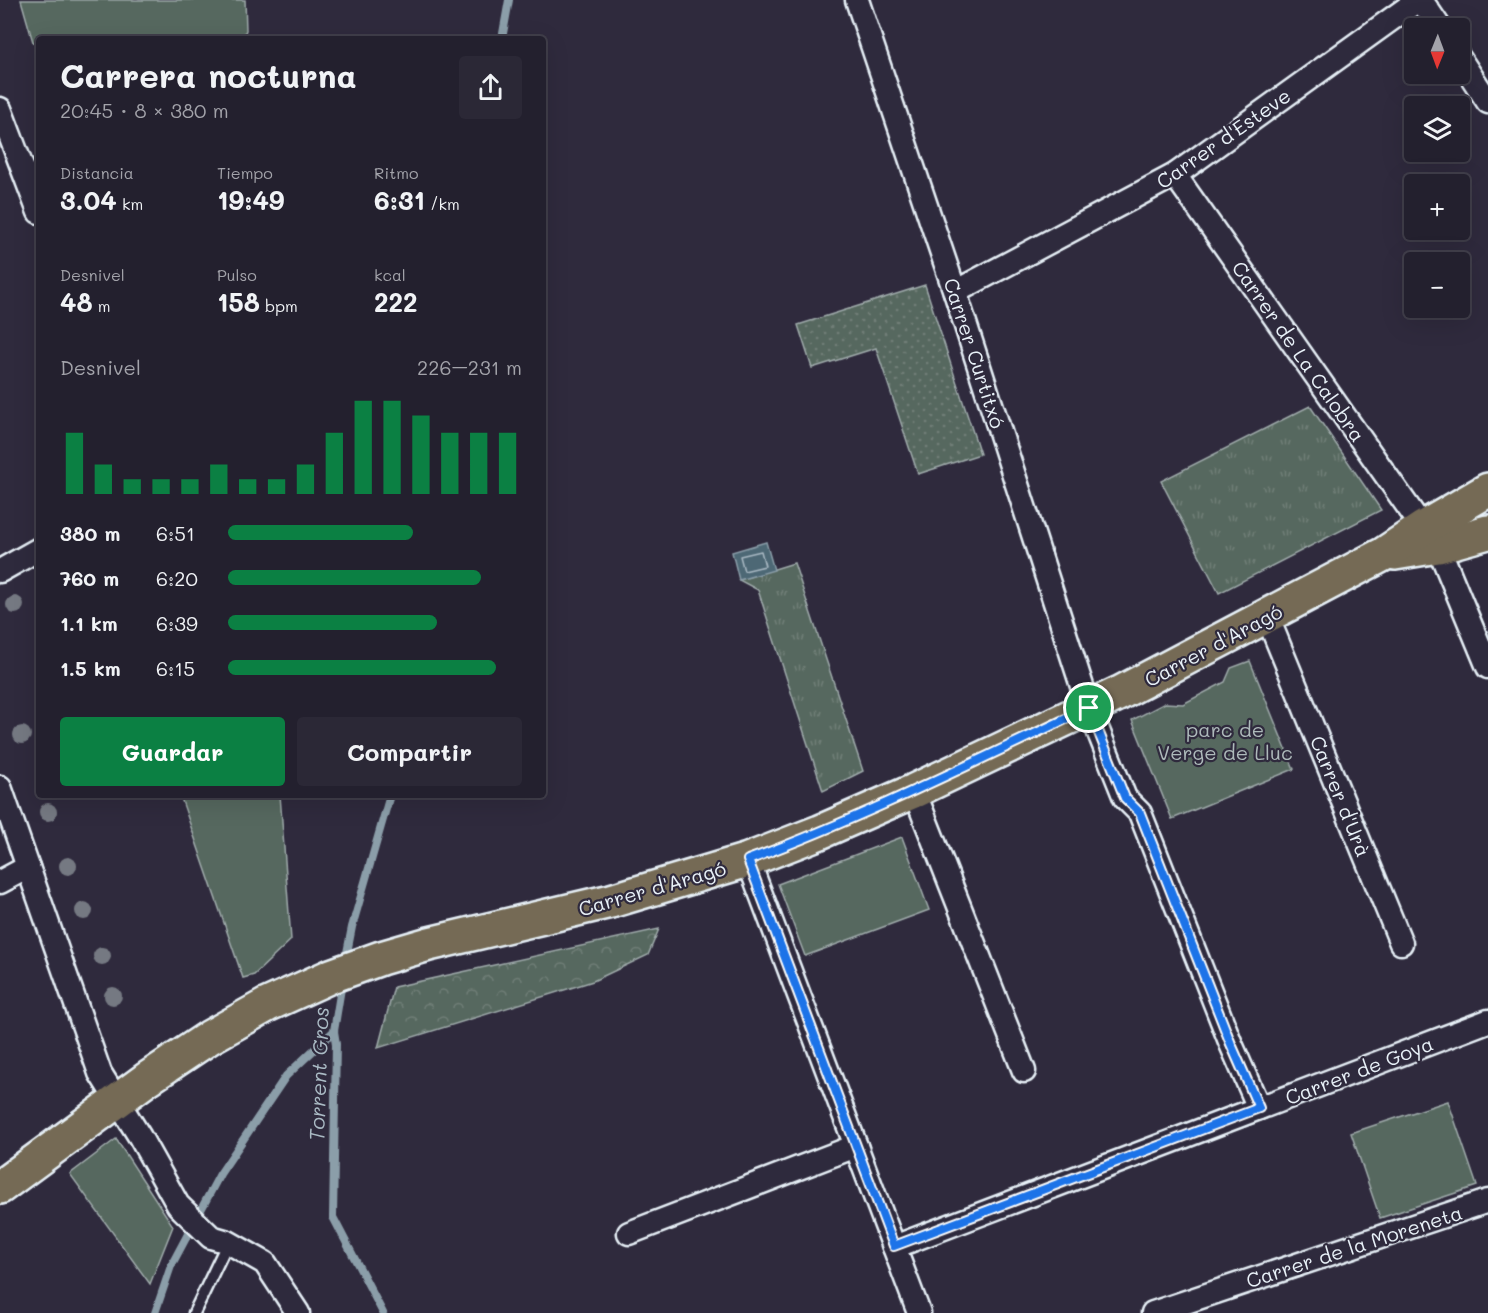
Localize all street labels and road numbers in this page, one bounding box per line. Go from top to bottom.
street label: Carrer d'Esteve [1151,82,1295,194]
street label: Carrer de La Calobra [1227,255,1371,447]
street label: Carrer Curtitxó [938,274,1012,432]
street label: Carrer d'Aragó [1140,598,1287,692]
street label: Carrer d'Urà [1305,732,1377,860]
street label: Carrer d'Aragó [575,854,729,922]
street label: Carrer de Goya [1281,1030,1437,1110]
street label: Carrer de la Moreneta [1243,1199,1465,1293]

